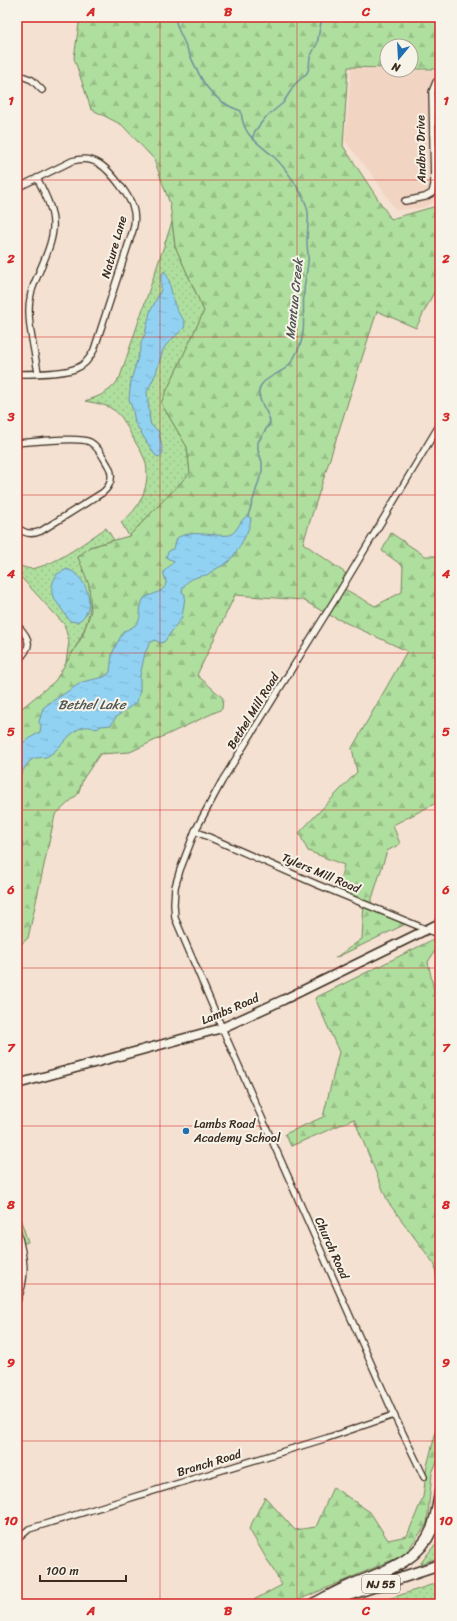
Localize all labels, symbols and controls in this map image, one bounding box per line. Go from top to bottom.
text: A [86,0,95,23]
text: B [224,0,233,23]
text: C [361,0,371,23]
north arrow [379,38,419,78]
text: N [389,57,404,78]
text: 1 [8,89,14,112]
text: 1 [443,89,449,112]
street label: Andbro Drive [409,115,433,184]
street label: Nature Lane [95,213,133,281]
text: 2 [6,247,15,270]
text: 2 [441,247,450,270]
water label: Mantua Creek [278,256,310,340]
text: 3 [6,405,15,428]
text: 3 [441,405,450,428]
text: 4 [6,562,16,585]
text: 4 [441,562,451,585]
street label: Bethel Mill Road [221,668,286,754]
water label: Bethel Lake [58,693,127,716]
text: 5 [7,720,15,743]
text: 5 [442,720,450,743]
street label: Tylers Mill Road [278,847,365,900]
text: 6 [6,878,15,901]
text: 6 [441,878,450,901]
street label: Lambs Road [198,986,264,1031]
text: 7 [7,1036,16,1059]
text: 7 [442,1036,451,1059]
place label: Lambs Road Academy School [193,1113,281,1149]
marker: Lambs Road Academy School [181,1126,191,1136]
text: 8 [6,1193,15,1216]
text: 8 [441,1193,450,1216]
street label: Church Road [308,1213,356,1283]
text: 9 [7,1351,15,1374]
text: 9 [442,1351,450,1374]
street label: Branch Road [174,1443,244,1483]
text: 10 [4,1509,18,1532]
text: 10 [439,1509,453,1532]
scale bar [40,1557,126,1583]
text: 100 m [46,1560,79,1582]
road number: NJ 55 [362,1575,400,1593]
text: A [86,1599,95,1621]
text: B [224,1599,233,1621]
text: C [361,1599,371,1621]

